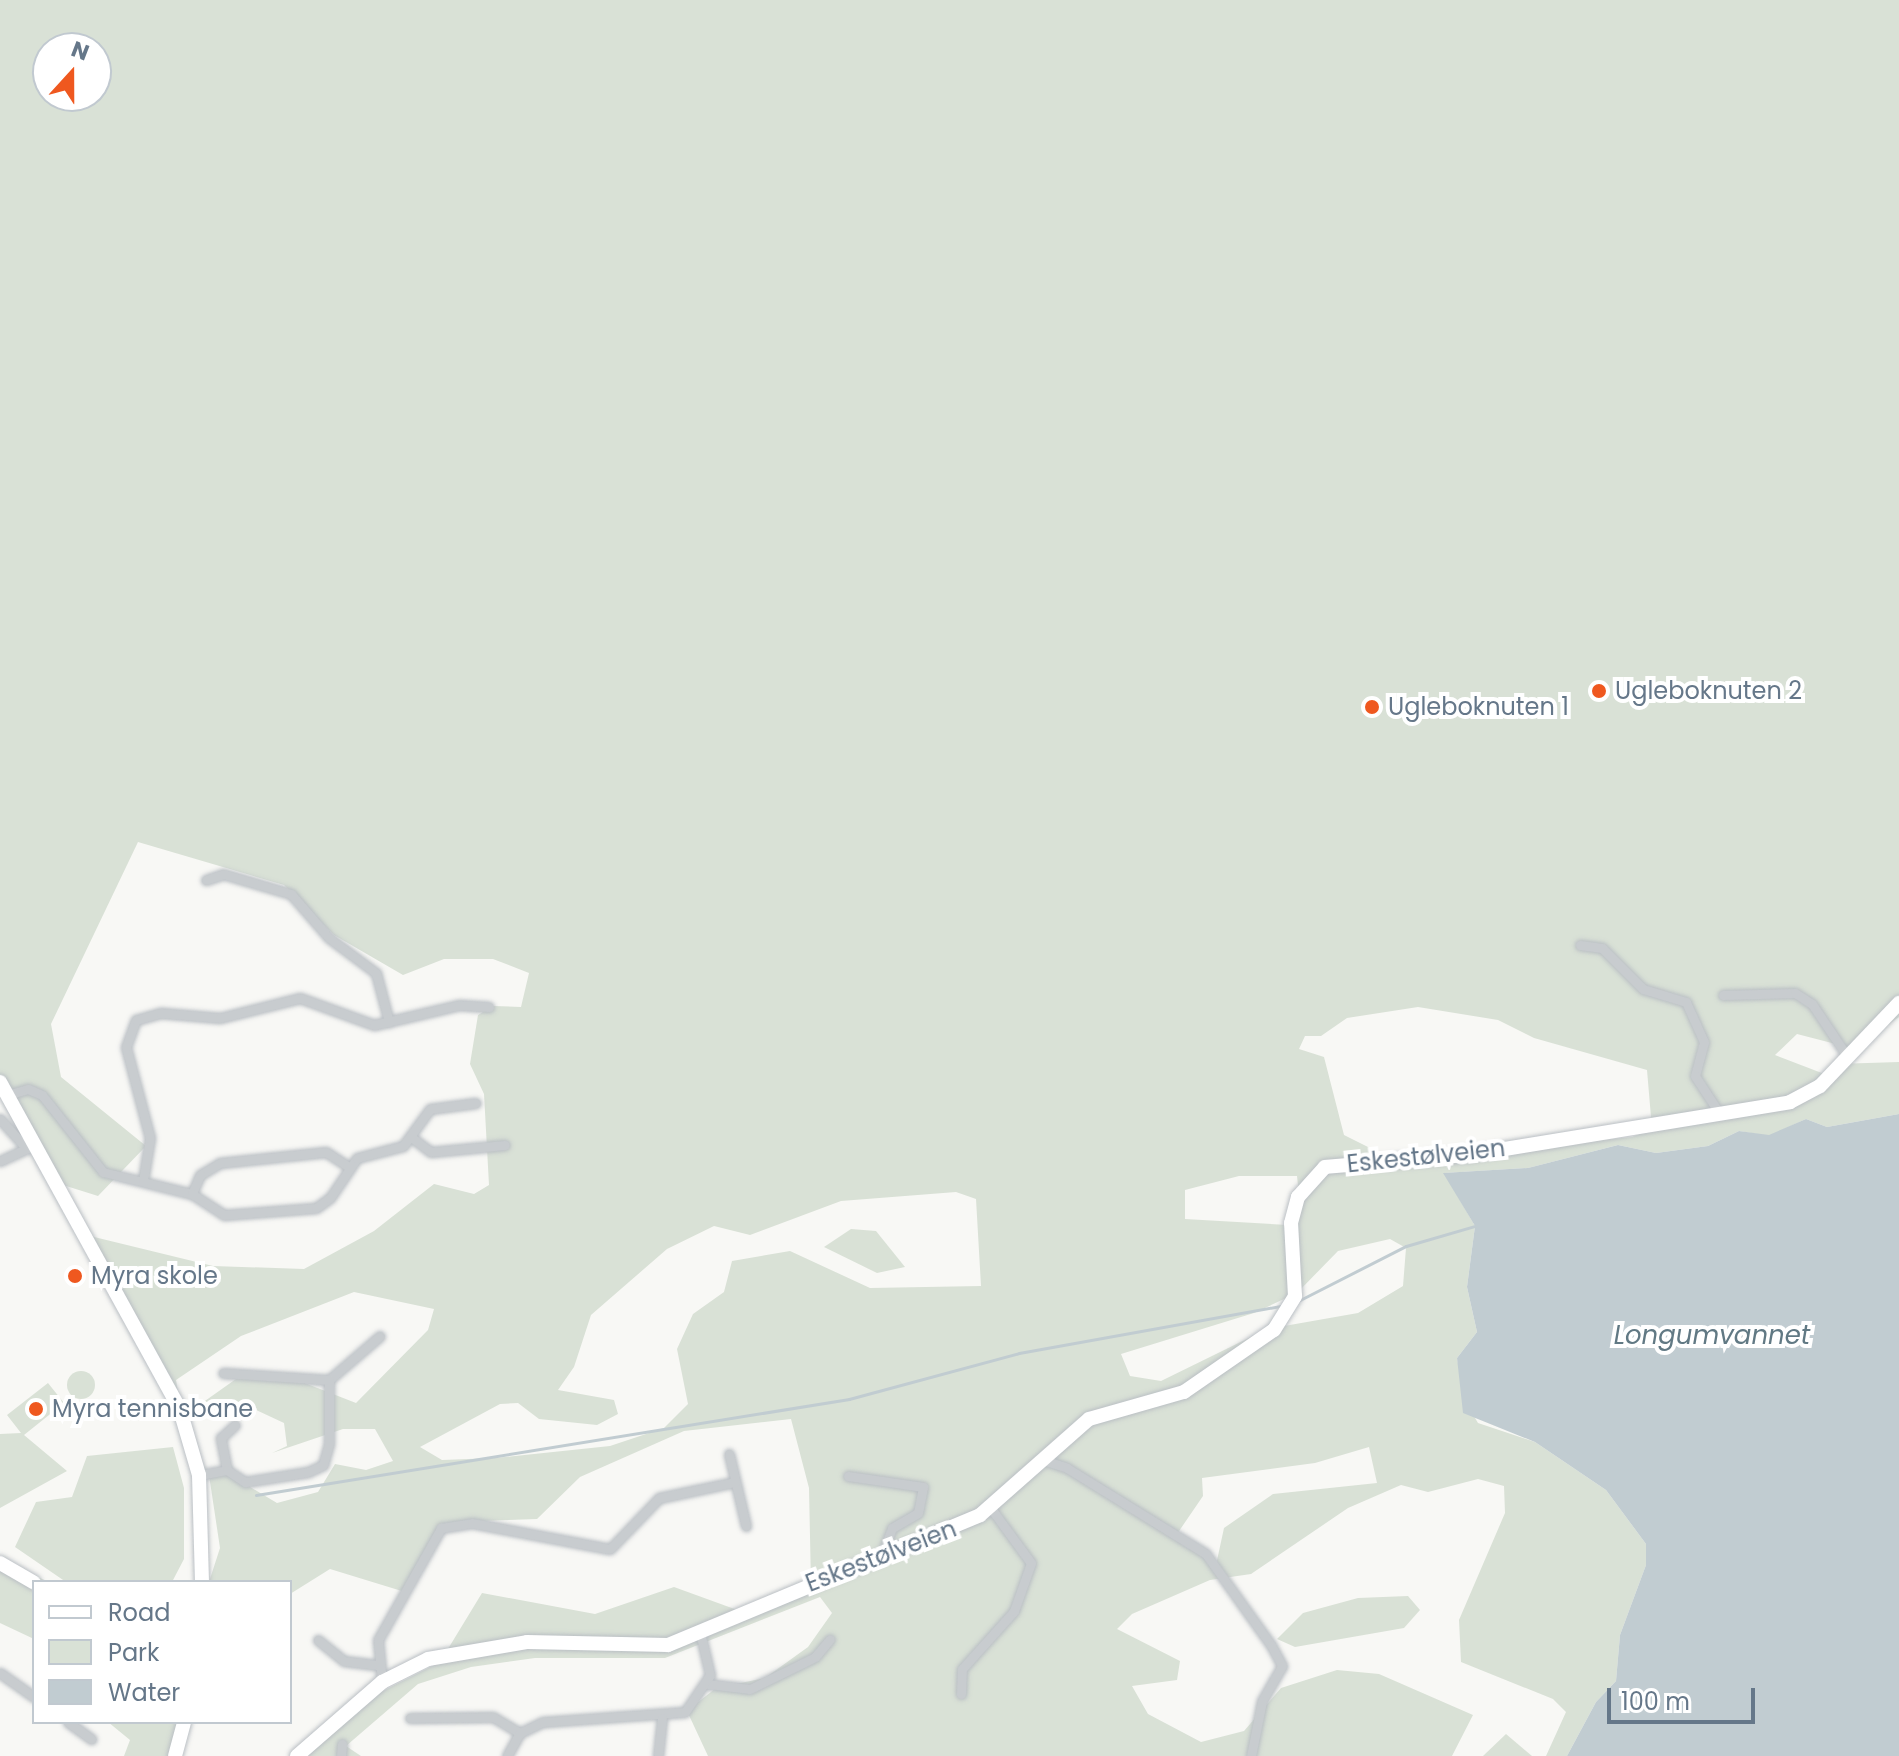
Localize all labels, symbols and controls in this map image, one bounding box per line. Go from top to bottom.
north arrow [32,32,112,112]
text: N [67,34,93,68]
place label: Ugleboknuten 2 [1615,677,1802,705]
marker: Ugleboknuten 2 [1590,682,1608,700]
place label: Ugleboknuten 1 [1388,693,1569,721]
marker: Ugleboknuten 1 [1363,698,1381,716]
street label: Eskestølveien [1345,1133,1507,1179]
place label: Myra skole [91,1262,218,1290]
marker: Myra skole [66,1267,84,1285]
water label: Longumvannet [1614,1320,1810,1352]
place label: Myra tennisbane [52,1395,253,1423]
marker: Myra tennisbane [27,1400,45,1418]
street label: Eskestølveien [802,1514,960,1598]
legend [32,1580,292,1724]
text: Road [108,1596,170,1629]
text: Park [108,1636,159,1669]
scale bar [1611,1672,1759,1722]
text: Water [108,1676,180,1709]
text: 100 m [1621,1685,1690,1718]

